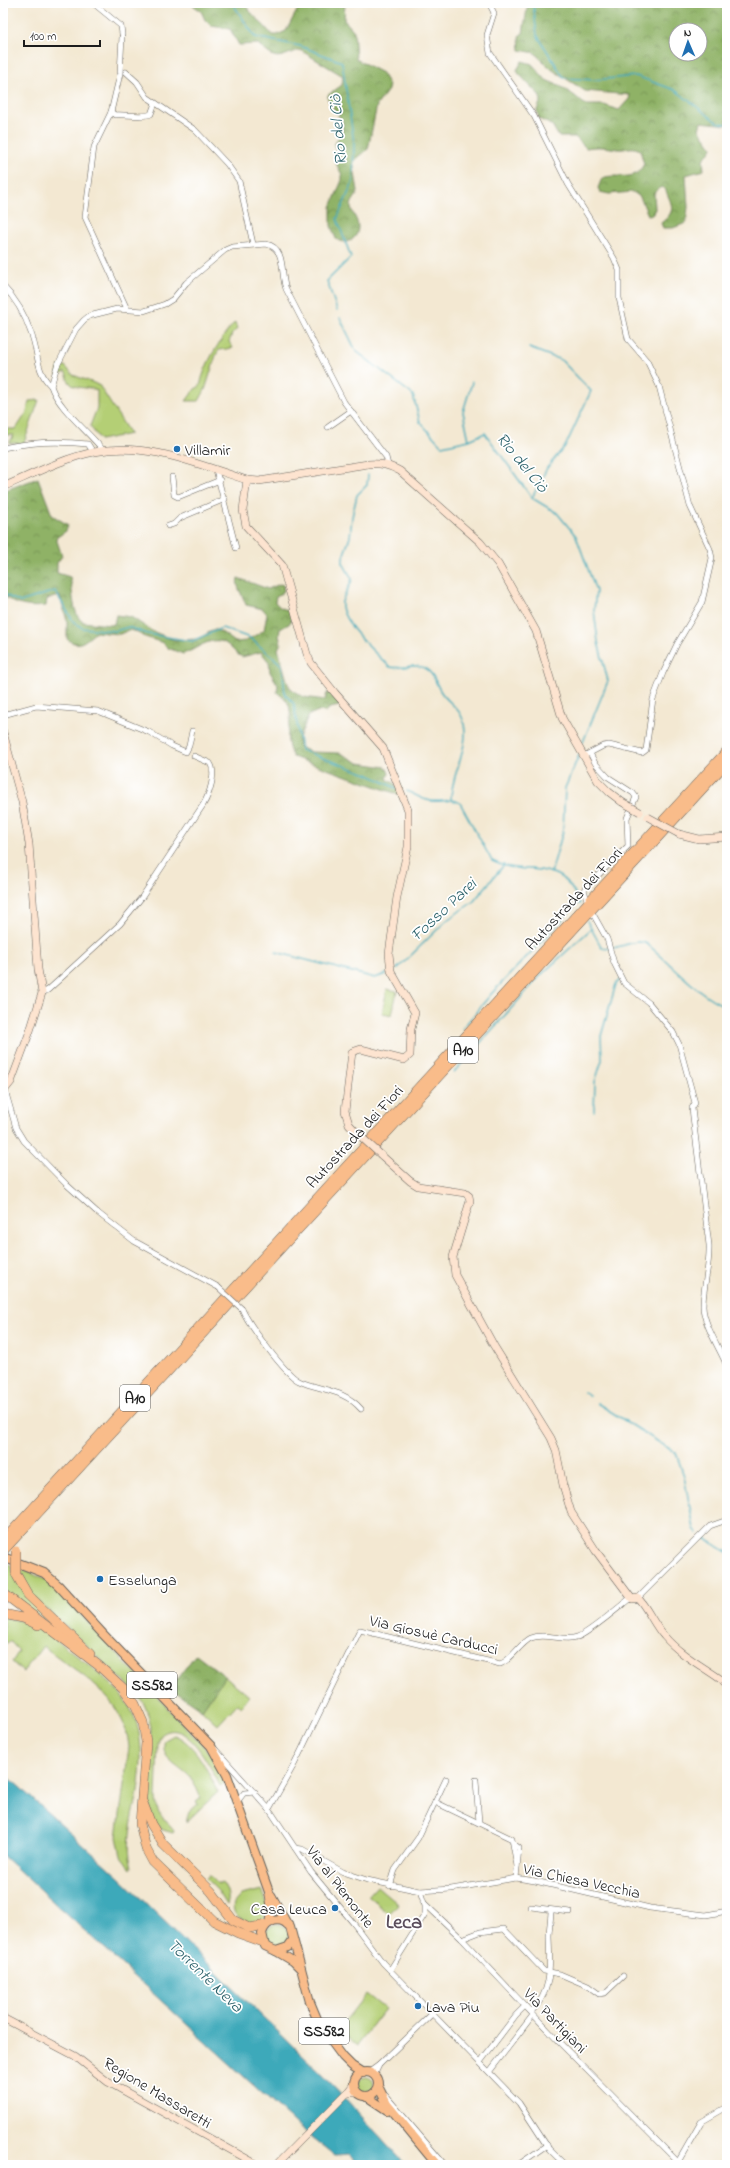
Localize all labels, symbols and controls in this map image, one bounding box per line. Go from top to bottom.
scale bar [24,22,100,48]
north arrow [668,22,708,62]
text: N [684,25,692,41]
text: 100 m [30,28,57,46]
water label: Rio del Ciò [323,92,354,166]
water label: Rio del Ciò [490,427,555,499]
place label: Villamir [184,439,231,463]
marker: Villamir [172,444,182,454]
street label: Autostrada dei Fiori [520,842,629,956]
water label: Fosso Parei [405,871,484,947]
road number: A10 [448,1037,478,1063]
street label: Autostrada dei Fiori [301,1080,410,1194]
road number: A10 [120,1385,150,1411]
place label: Esselunga [108,1569,177,1593]
marker: Esselunga [95,1574,105,1584]
street label: Via Giosuè Carducci [366,1609,500,1662]
road number: SS582 [127,1672,177,1698]
street label: Via al Piemonte [299,1840,380,1934]
street label: Via Chiesa Vecchia [520,1858,642,1906]
place label: Casa Leuca [251,1898,327,1922]
marker: Casa Leuca [330,1903,340,1913]
district label: Leca [386,1909,422,1938]
water label: Torrente Neva [161,1933,249,2019]
street label: Via Partigiani [516,1982,592,2060]
place label: Lava Piu [426,1996,480,2020]
marker: Lava Piu [413,2001,423,2011]
road number: SS582 [299,2018,349,2044]
street label: Regione Massaretti [98,2052,216,2136]

